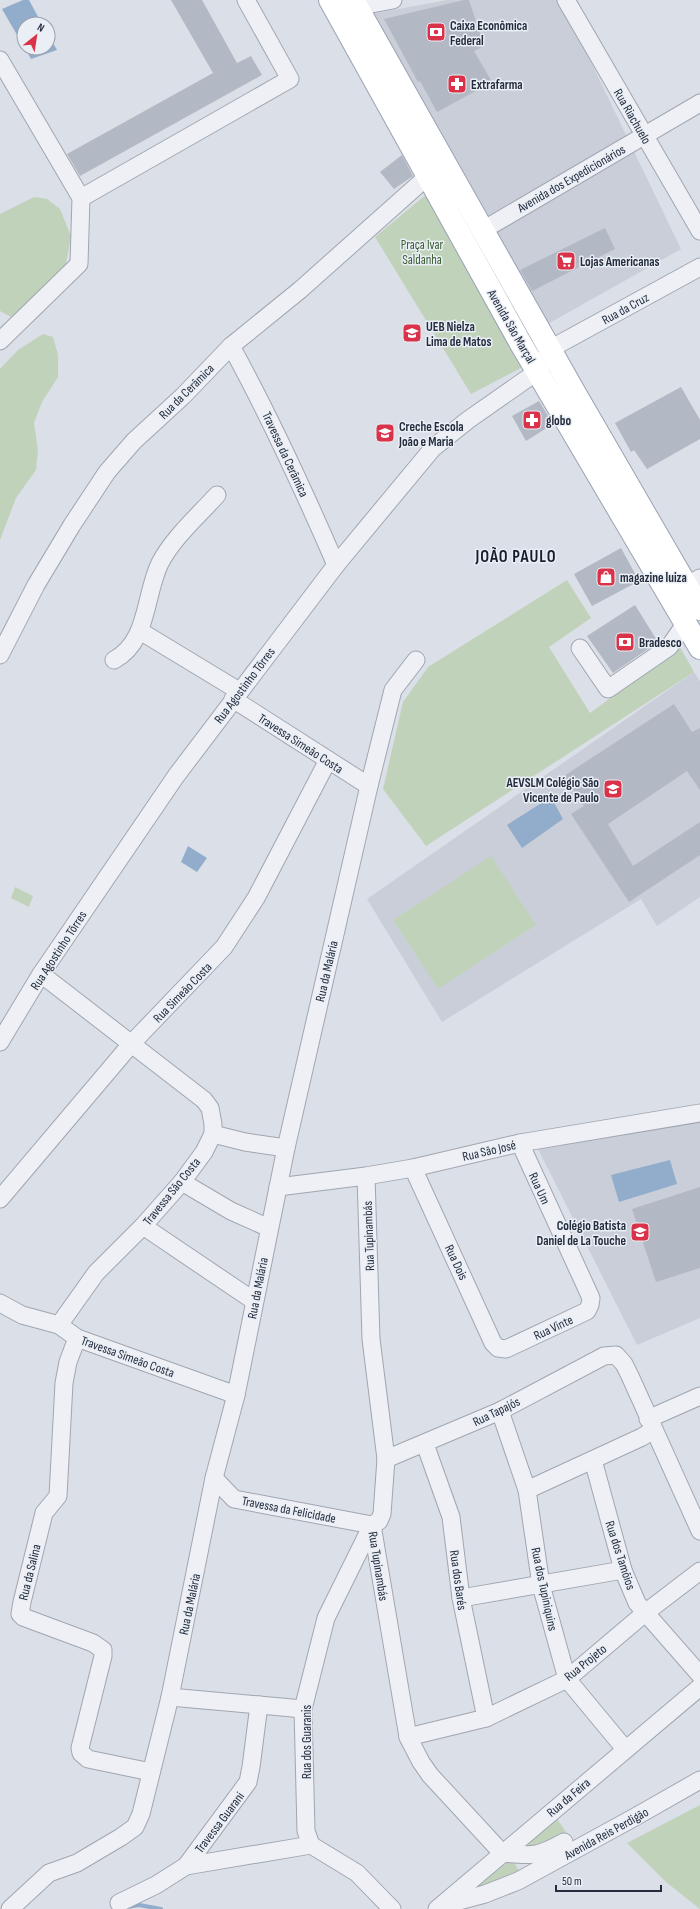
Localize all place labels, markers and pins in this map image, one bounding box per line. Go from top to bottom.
place label: Caixa Econômica Federal [450,18,527,49]
bank icon: Caixa Econômica Federal [425,21,447,43]
pharmacy icon: Extrafarma [446,73,468,95]
place label: Extrafarma [471,77,523,93]
supermarket icon: Lojas Americanas [555,250,577,272]
place label: Lojas Americanas [580,254,660,270]
place label: UEB Nielza Lima de Matos [426,319,491,350]
school or university icon: UEB Nielza Lima de Matos [401,322,423,344]
pharmacy icon: globo [521,409,543,431]
place label: globo [546,413,571,429]
place label: Creche Escola João e Maria [398,419,464,450]
school or university icon: Creche Escola João e Maria [374,422,396,444]
shop icon: magazine luiza [595,566,617,588]
place label: magazine luiza [620,570,687,586]
bank icon: Bradesco [614,631,636,653]
place label: Bradesco [639,635,682,651]
place label: AEVSLM Colégio São Vicente de Paulo [505,775,599,806]
school or university icon: AEVSLM Colégio São Vicente de Paulo [602,778,624,800]
place label: Colégio Batista Daniel de La Touche [537,1218,626,1249]
school or university icon: Colégio Batista Daniel de La Touche [629,1221,651,1243]

